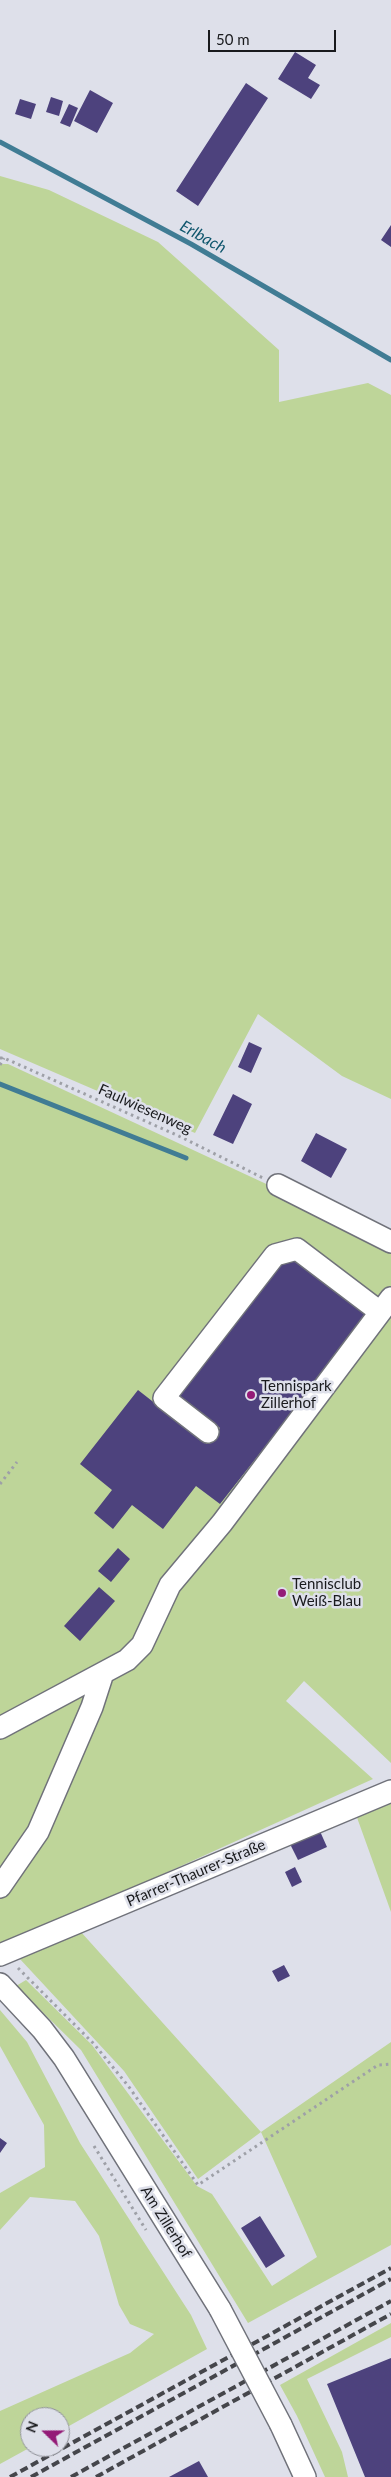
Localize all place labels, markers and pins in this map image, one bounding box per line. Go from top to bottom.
place label: Tennispark Zillerhof [261,1377,332,1412]
marker: Tennispark Zillerhof [245,1389,257,1401]
place label: Tennisclub Weiß-Blau [292,1575,361,1610]
marker: Tennisclub Weiß-Blau [276,1587,288,1599]

